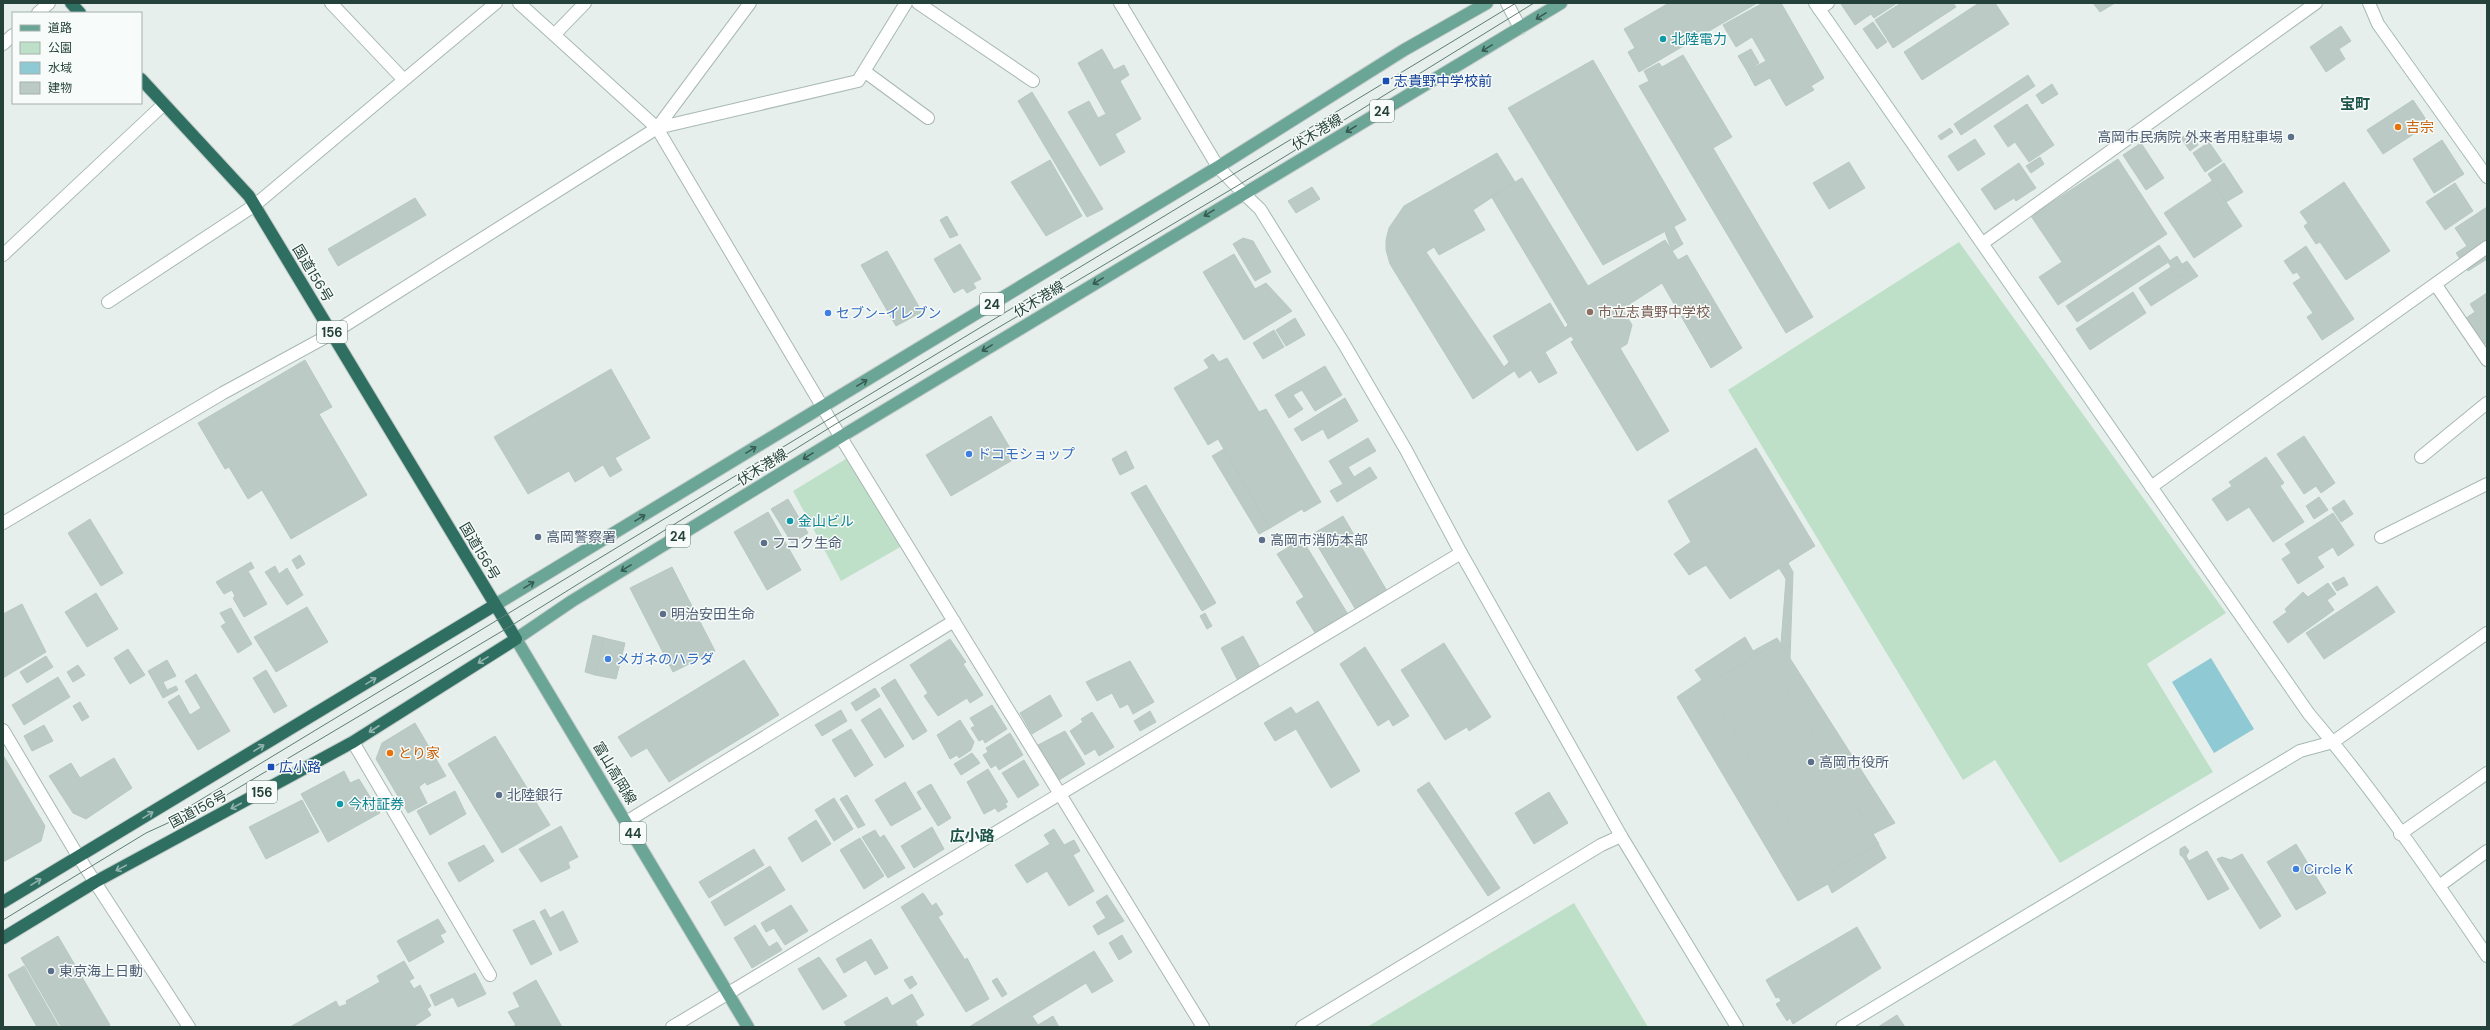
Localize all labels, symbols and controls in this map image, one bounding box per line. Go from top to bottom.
legend [12,12,142,104]
one-way arrow [1535,12,1547,20]
text: 道路 [48,20,72,36]
place label: 北陸電力 [1671,30,1727,48]
marker: 北陸電力 [1658,34,1668,44]
text: 公園 [48,40,72,56]
one-way arrow [1481,45,1493,53]
text: 水域 [48,60,72,76]
place label: 志貴野中学校前 [1394,72,1492,90]
marker: 志貴野中学校前 [1381,76,1391,86]
text: 建物 [48,80,72,96]
district label: 宝町 [2340,94,2370,114]
road number: 24 [1370,100,1394,122]
street label: 伏木港線 [1288,110,1346,154]
place label: 吉宗 [2406,118,2434,136]
marker: 吉宗 [2393,122,2403,132]
one-way arrow [1346,125,1357,133]
place label: 高岡市民病院 外来者用駐車場 [2097,128,2283,146]
marker: 高岡市民病院 外来者用駐車場 [2286,132,2296,142]
one-way arrow [1203,210,1215,218]
street label: 国道156号 [289,241,337,305]
street label: 伏木港線 [1010,277,1068,321]
one-way arrow [1092,277,1104,285]
road number: 24 [980,293,1004,315]
place label: 市立志貴野中学校 [1598,303,1710,321]
place label: セブン-イレブン [836,304,942,322]
marker: 市立志貴野中学校 [1585,307,1595,317]
marker: セブン-イレブン [823,308,833,318]
road number: 156 [317,321,347,343]
one-way arrow [981,344,993,352]
one-way arrow [856,378,868,386]
street label: 伏木港線 [733,445,791,489]
place label: ドコモショップ [977,445,1075,463]
one-way arrow [745,446,757,454]
marker: ドコモショップ [964,449,974,459]
one-way arrow [803,452,814,460]
place label: 金山ビル [798,512,854,530]
one-way arrow [634,513,646,521]
marker: 金山ビル [785,516,795,526]
street label: 国道156号 [456,519,504,583]
road number: 24 [666,525,690,547]
place label: 高岡警察署 [546,528,616,546]
place label: 高岡市消防本部 [1270,531,1368,549]
marker: 高岡警察署 [533,532,543,542]
place label: フコク生命 [772,534,842,552]
marker: 高岡市消防本部 [1257,535,1267,545]
marker: フコク生命 [759,538,769,548]
one-way arrow [621,564,632,572]
one-way arrow [523,580,535,588]
place label: 明治安田生命 [671,605,755,623]
marker: 明治安田生命 [658,609,668,619]
place label: メガネのハラダ [616,650,714,668]
marker: メガネのハラダ [603,654,613,664]
one-way arrow [477,656,489,664]
one-way arrow [365,677,377,685]
one-way arrow [368,726,380,734]
street label: 富山高岡線 [589,738,641,808]
one-way arrow [253,744,264,752]
place label: とり家 [398,744,440,762]
marker: とり家 [385,748,395,758]
place label: 高岡市役所 [1819,753,1889,771]
marker: 高岡市役所 [1806,757,1816,767]
place label: 広小路 [279,758,321,776]
marker: 広小路 [266,762,276,772]
road number: 156 [247,781,277,803]
street label: 国道156号 [166,786,230,832]
place label: 北陸銀行 [507,786,563,804]
marker: 北陸銀行 [494,790,504,800]
place label: 今村証券 [348,795,404,813]
marker: 今村証券 [335,799,345,809]
one-way arrow [230,803,242,811]
one-way arrow [142,810,154,818]
road number: 44 [620,822,646,844]
district label: 広小路 [949,826,995,846]
place label: Circle K [2304,860,2353,878]
marker: Circle K [2291,864,2301,874]
one-way arrow [116,865,128,873]
one-way arrow [30,877,42,885]
place label: 東京海上日動 [59,962,143,980]
marker: 東京海上日動 [46,966,56,976]

